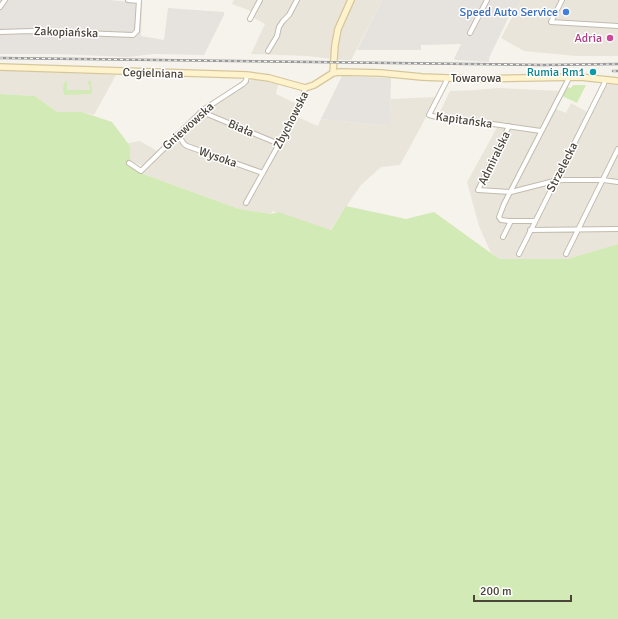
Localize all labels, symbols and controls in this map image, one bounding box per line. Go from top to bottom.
place label: Speed Auto Service [460,5,558,20]
marker: Speed Auto Service [561,7,571,17]
street label: Zakopiańska [34,24,98,41]
place label: Adria [574,31,602,46]
marker: Adria [605,33,615,43]
street label: Cegielniana [122,65,184,82]
place label: Rumia Rm1 [527,65,585,80]
marker: Rumia Rm1 [588,67,598,77]
street label: Towarowa [451,71,501,86]
street label: Zbychowska [270,89,312,152]
street label: Gniewowska [160,99,217,153]
street label: Kapitańska [435,109,493,132]
street label: Biała [226,116,256,141]
street label: Admiralska [475,129,514,187]
street label: Strzelecka [544,140,581,195]
street label: Wysoka [197,144,239,171]
scale bar [474,577,571,603]
text: 200 m [480,584,512,599]

